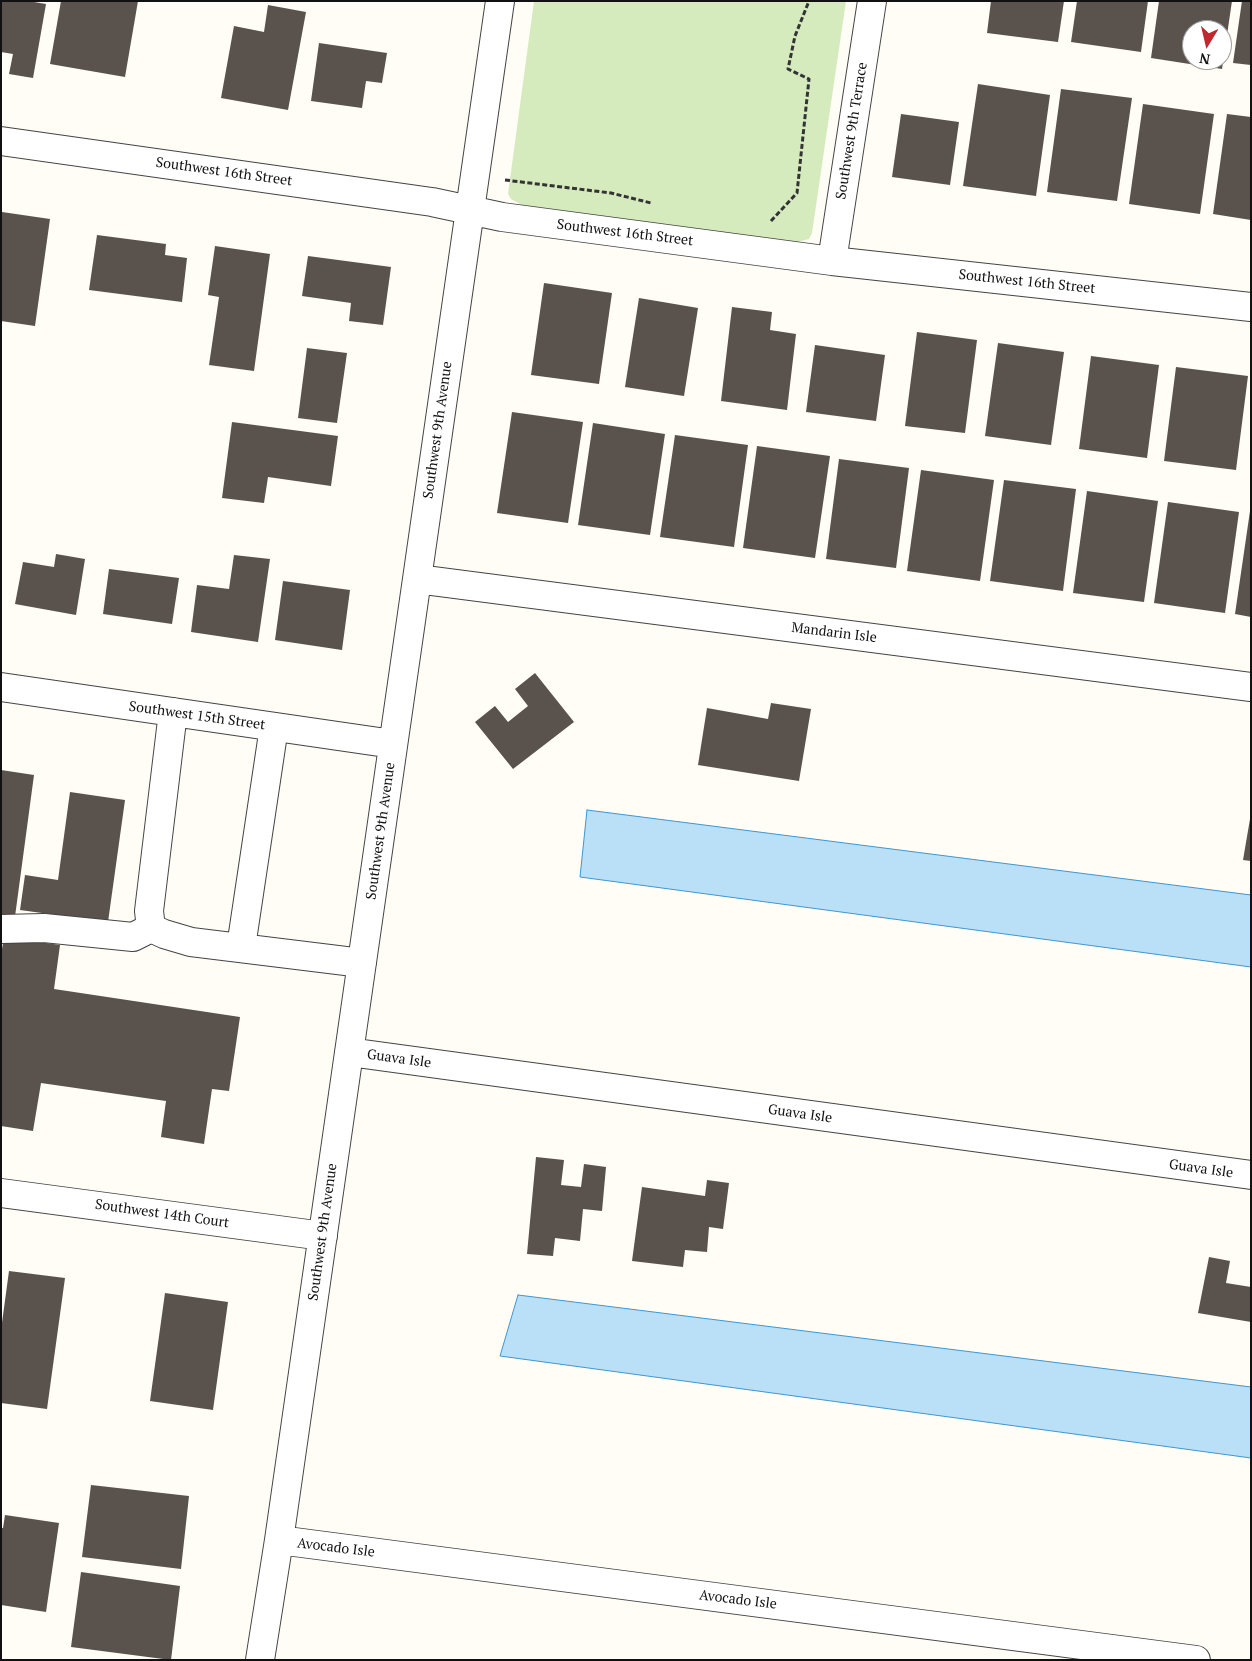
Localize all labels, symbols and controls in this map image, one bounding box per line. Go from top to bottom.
north arrow [1182,20,1232,70]
text: N [1198,49,1211,70]
street label: Southwest 9th Terrace [833,61,871,201]
street label: Southwest 16th Street [155,154,293,190]
street label: Southwest 16th Street [556,216,694,250]
street label: Southwest 16th Street [958,266,1096,298]
street label: Southwest 9th Avenue [420,360,456,500]
street label: Mandarin Isle [790,619,878,647]
street label: Southwest 15th Street [128,698,266,734]
street label: Southwest 9th Avenue [363,761,399,901]
street label: Guava Isle [366,1046,432,1072]
street label: Guava Isle [767,1101,833,1127]
street label: Guava Isle [1168,1156,1234,1182]
street label: Southwest 9th Avenue [305,1162,341,1302]
street label: Southwest 14th Court [94,1196,230,1232]
street label: Avocado Isle [296,1535,376,1561]
street label: Avocado Isle [698,1587,778,1613]

